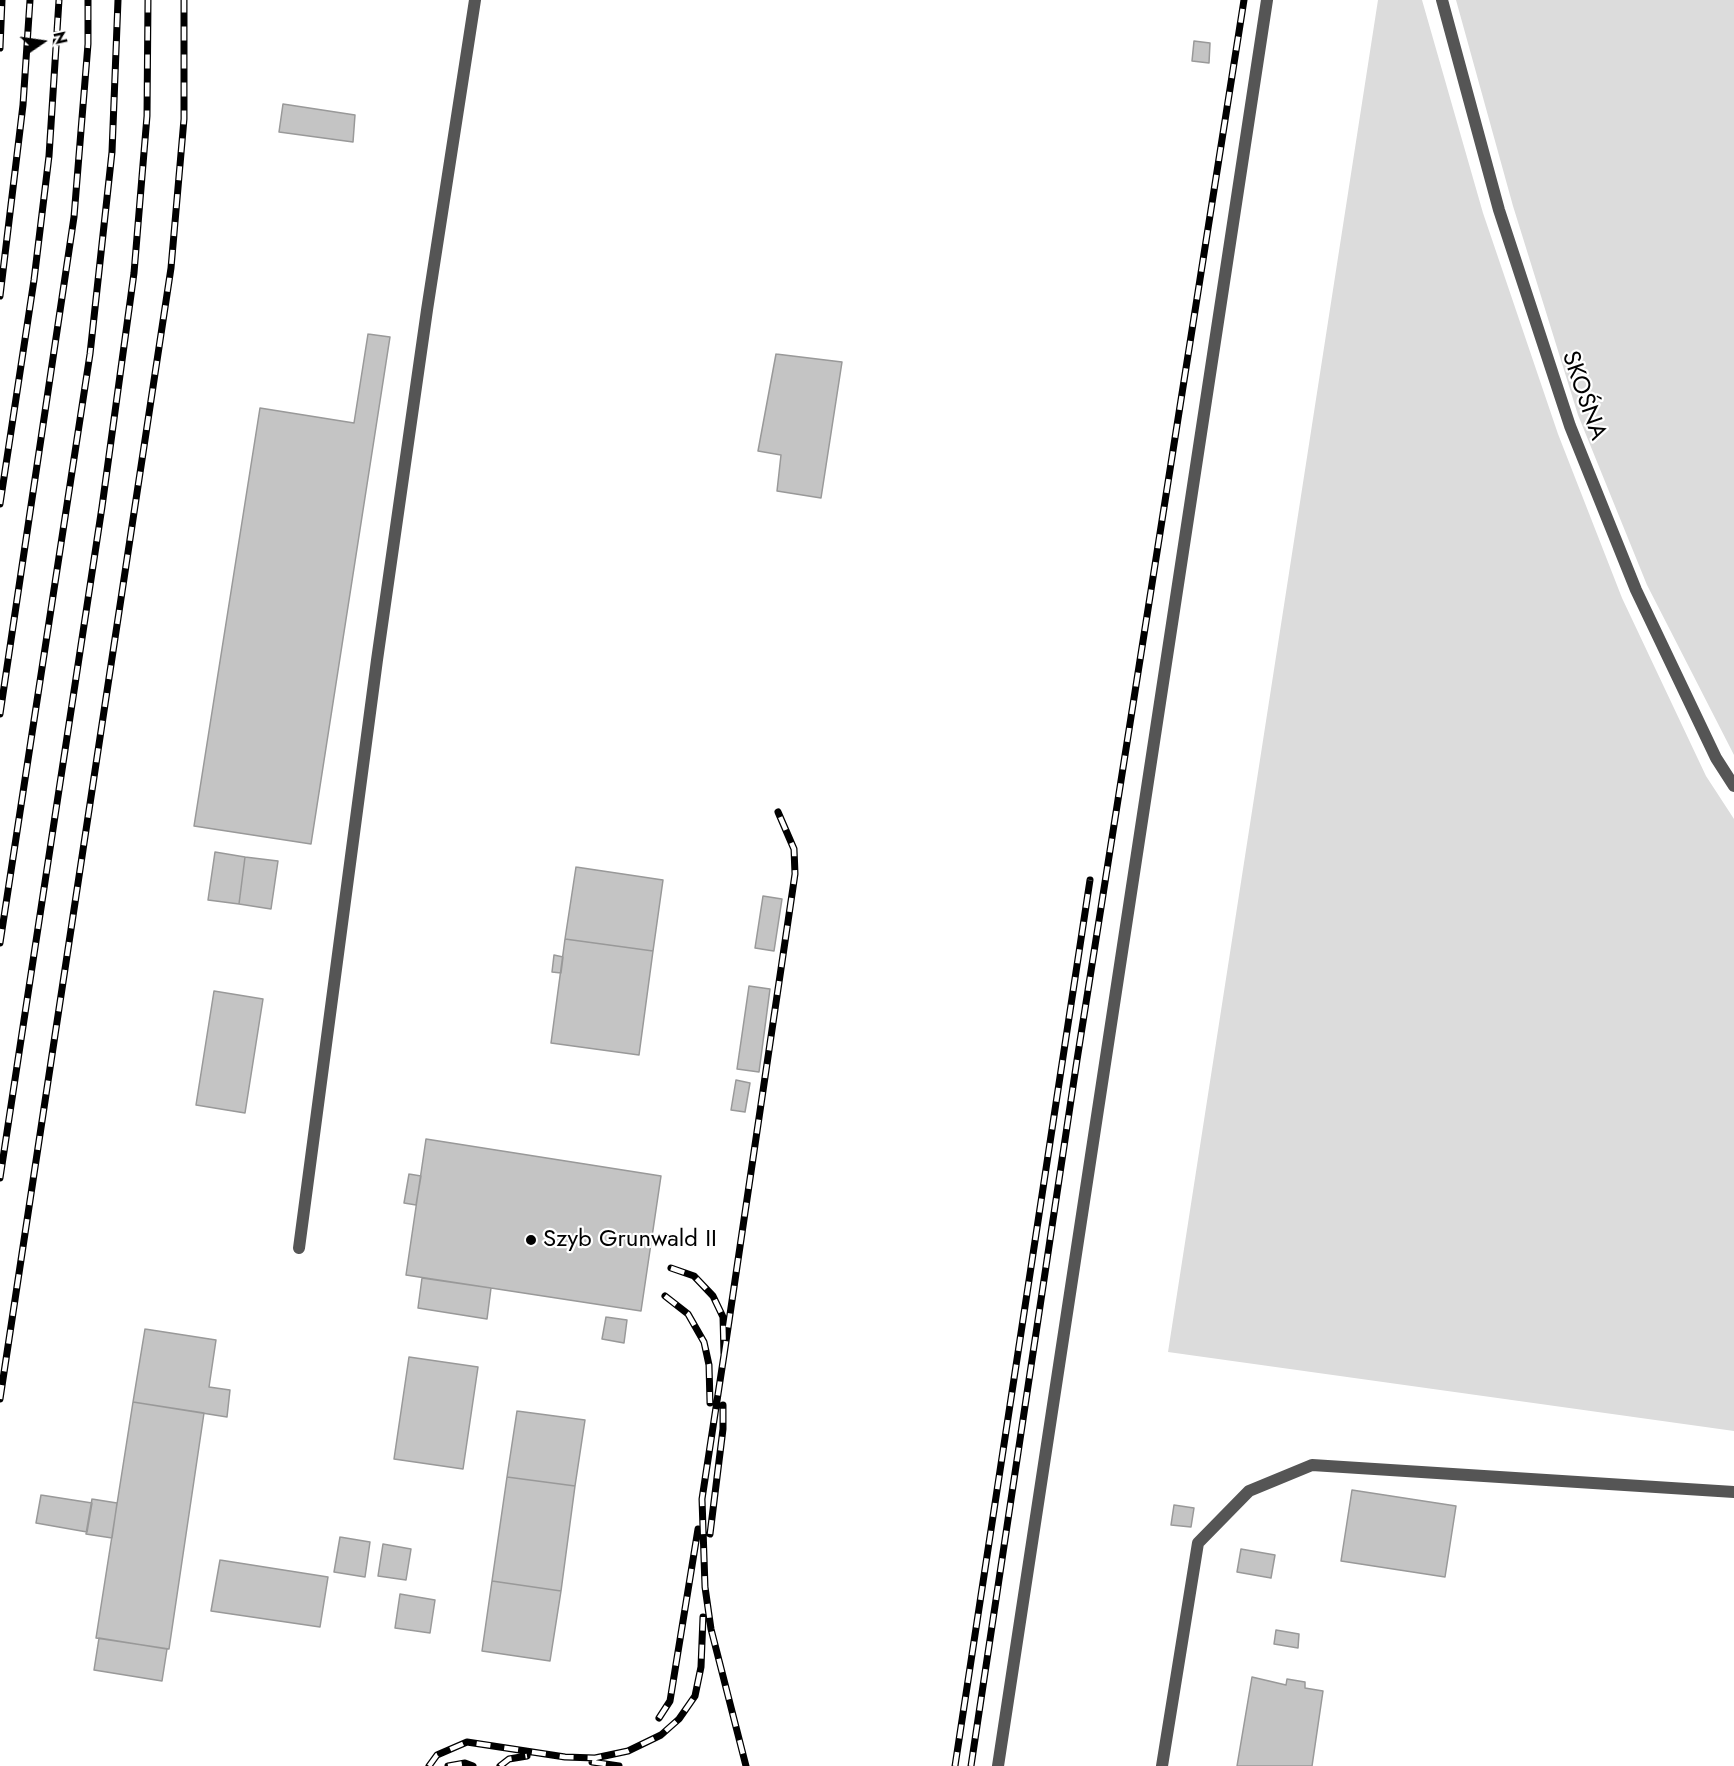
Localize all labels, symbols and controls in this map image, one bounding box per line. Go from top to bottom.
north arrow [12,12,72,72]
text: N [47,29,73,47]
street label: SKOŚNA [1554,348,1612,444]
place label: Szyb Grunwald II [543,1226,717,1254]
marker: Szyb Grunwald II [524,1233,538,1247]

